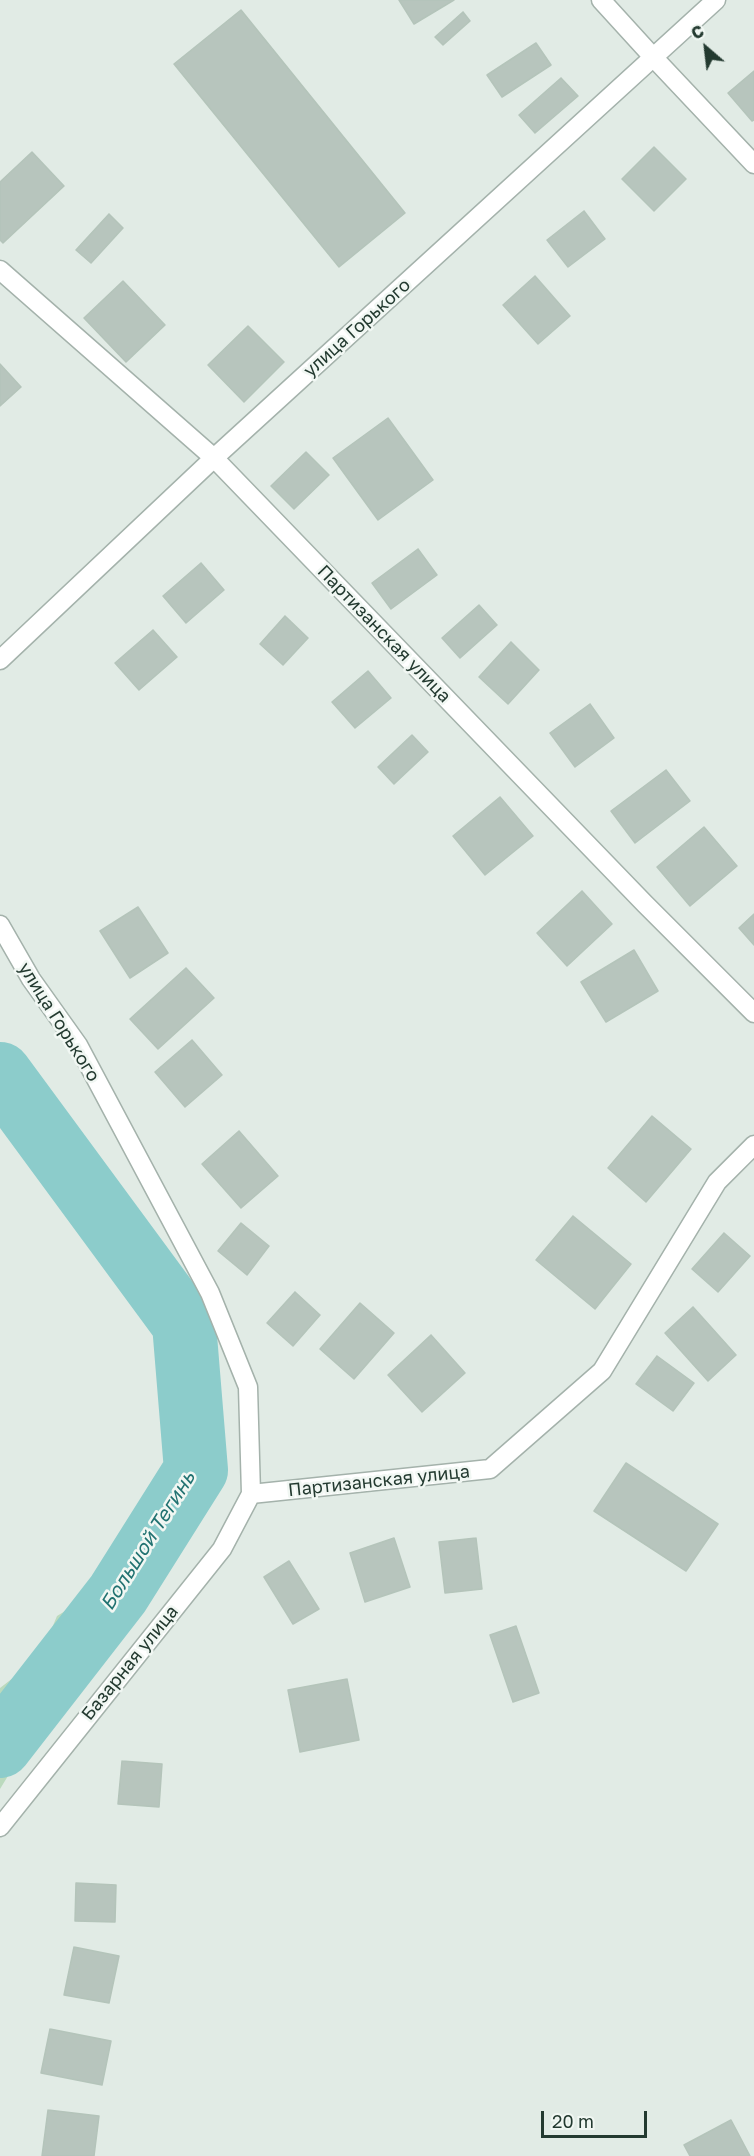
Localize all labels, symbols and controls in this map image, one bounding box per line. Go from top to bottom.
north arrow [676,18,736,78]
text: С [688,21,707,44]
street label: улица Горького [299,274,415,382]
street label: Партизанская улица [313,561,455,707]
street label: улица Горького [14,958,104,1086]
street label: Партизанская улица [287,1461,471,1501]
water label: Большой Тегинь [96,1467,200,1615]
street label: Базарная улица [77,1601,183,1725]
scale bar [544,2099,650,2137]
text: 20 m [552,2110,594,2132]

